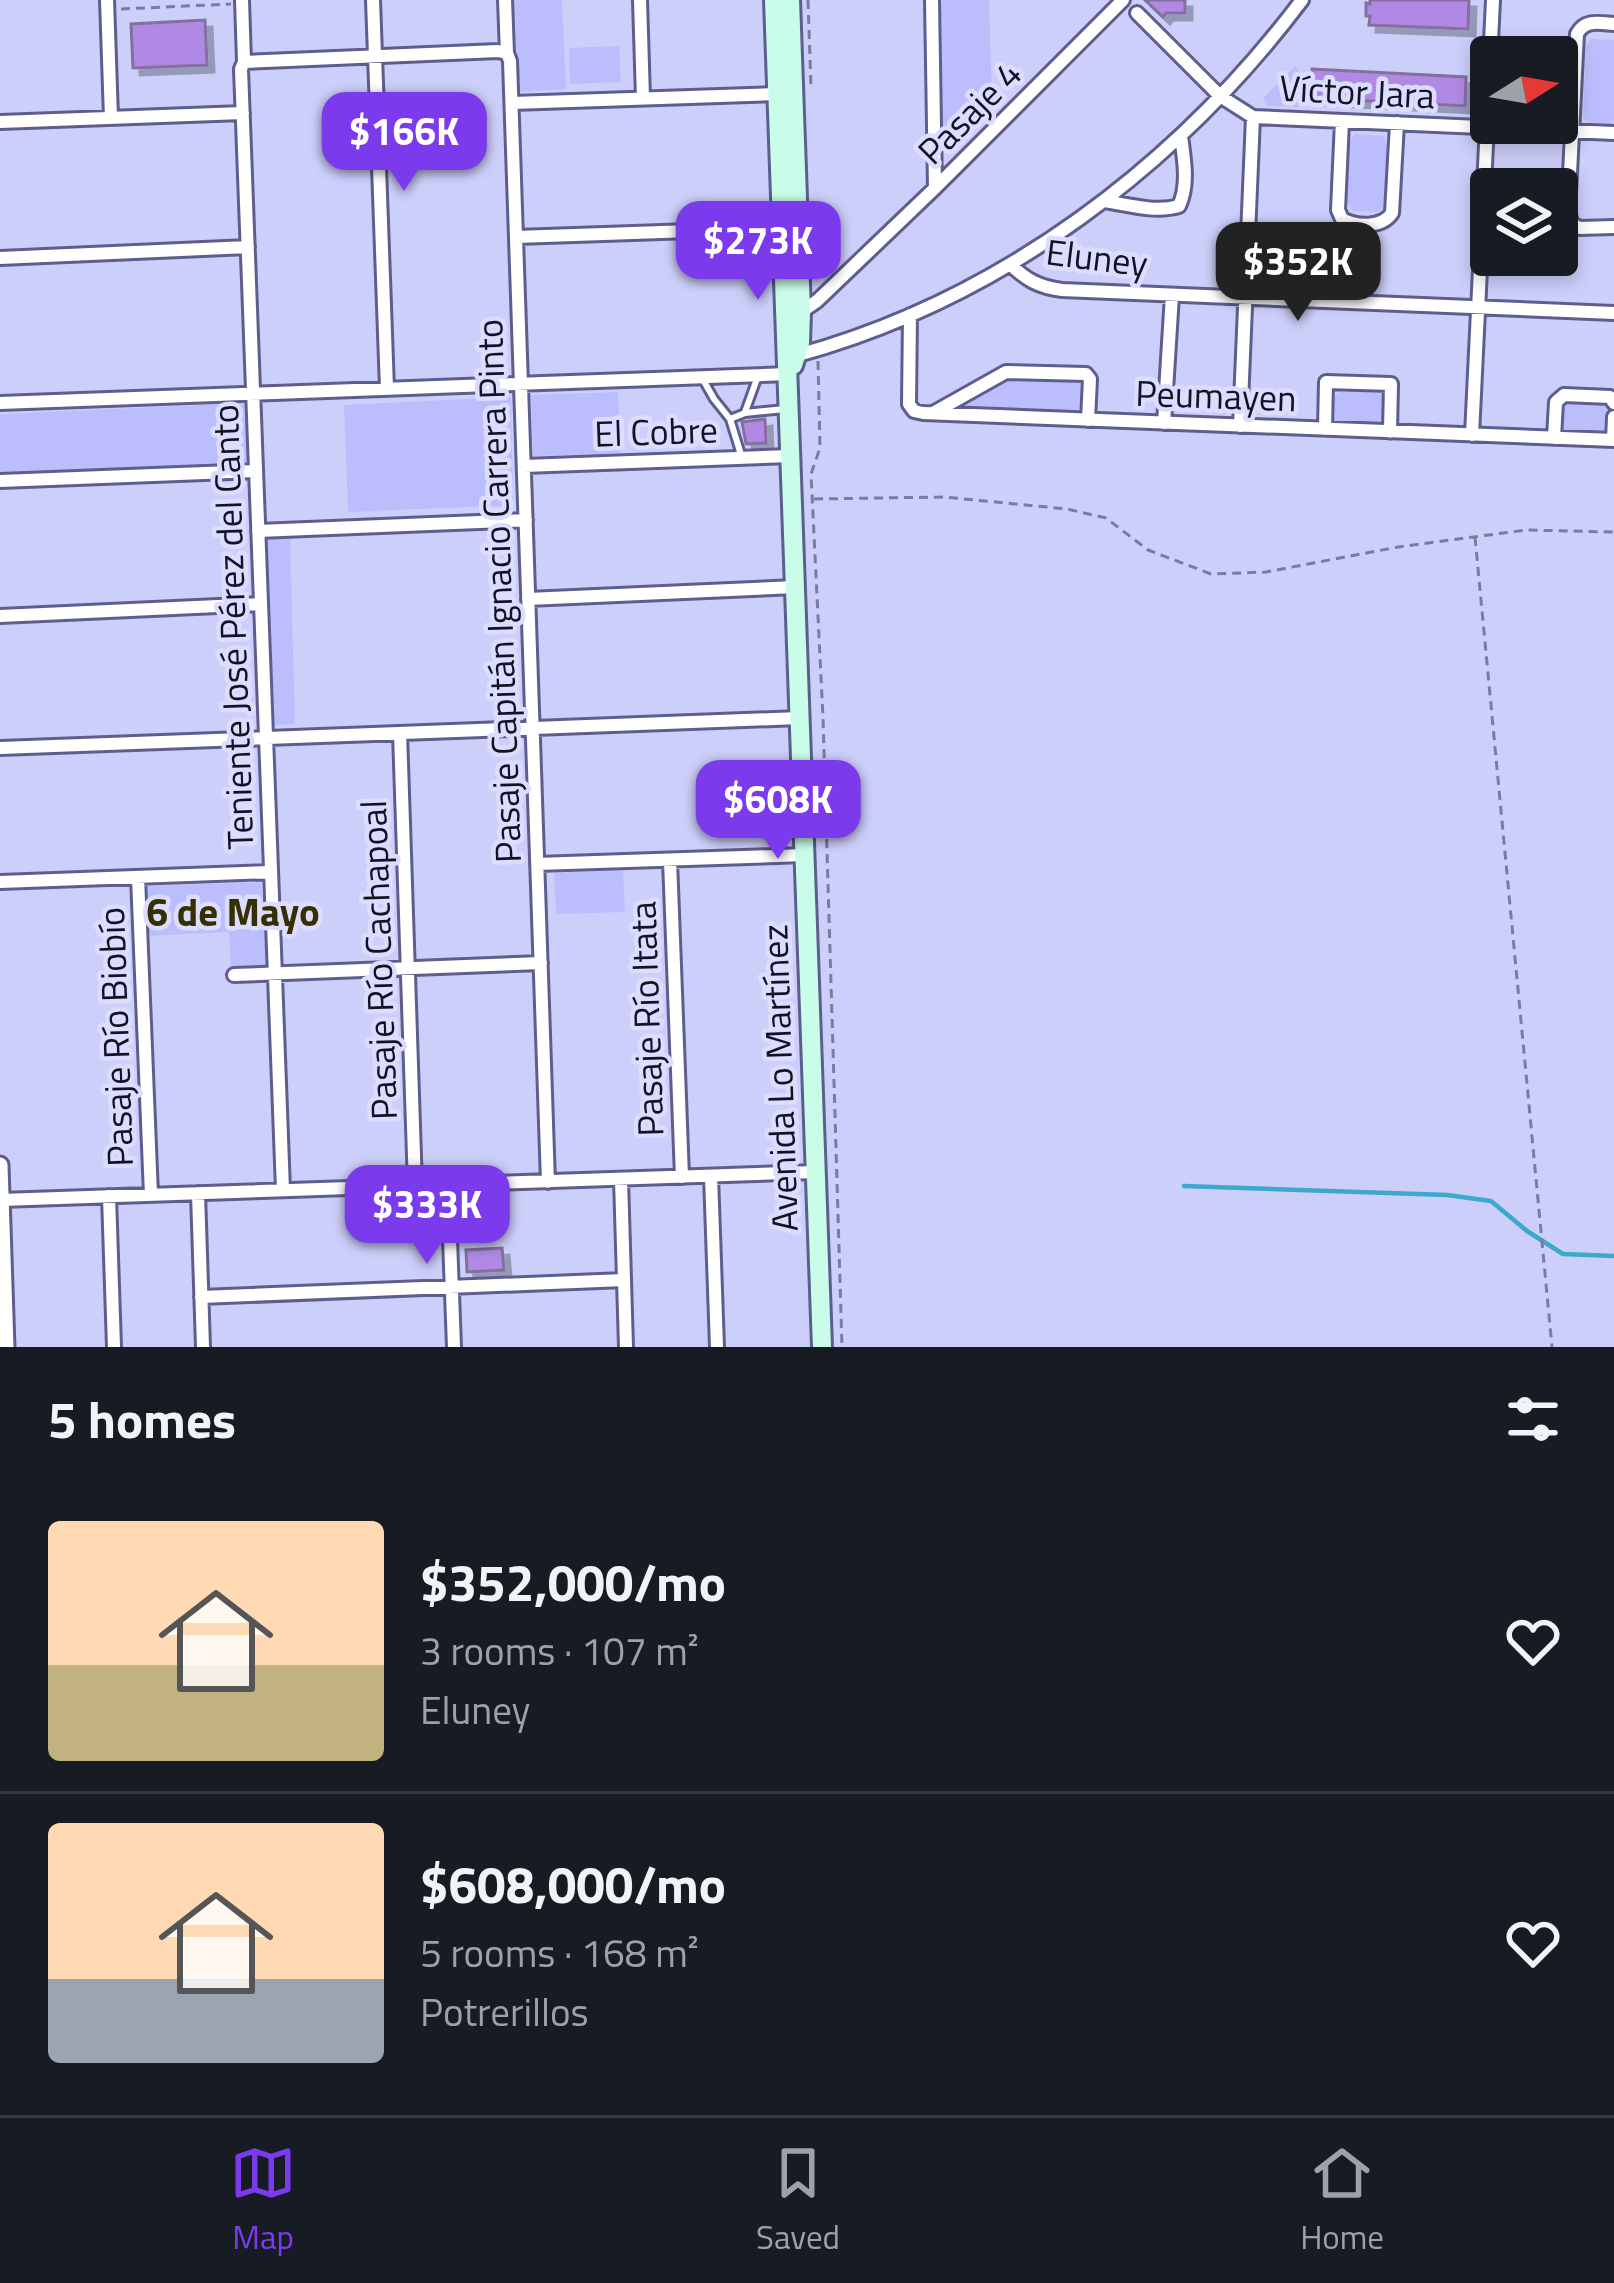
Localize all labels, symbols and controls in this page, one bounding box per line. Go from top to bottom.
north arrow [1470,36,1578,144]
map controls [1470,36,1578,276]
street label: Pasaje 4 [904,47,1034,177]
street label: Víctor Jara [1278,59,1436,123]
pin: $166K [320,92,488,194]
text: $166K [349,101,459,160]
button: layers [1470,168,1578,276]
pin: $273K [674,201,842,303]
text: $273K [703,210,813,269]
pin: $352K [1214,222,1382,324]
street label: Eluney [1043,223,1151,291]
text: $352K [1243,231,1353,290]
street label: Pasaje Capitán Ignacio Carrera Pinto [461,318,535,864]
street label: Peumayen [1135,365,1297,425]
street label: El Cobre [593,401,719,461]
street label: Teniente José Pérez del Canto [197,404,267,850]
pin: $608K [694,760,862,862]
text: $608K [723,769,833,828]
street label: Pasaje Río Cachapoal [345,799,411,1121]
district label: 6 de Mayo [146,882,320,941]
street label: Pasaje Río Itata [614,901,678,1137]
street label: Pasaje Río Biobío [83,906,147,1168]
street label: Avenida Lo Martínez [746,923,812,1233]
pin: $333K [343,1165,511,1267]
text: $333K [372,1174,482,1233]
text: 5 homes [48,1380,236,1458]
icon: filters [1500,1386,1566,1452]
text: $352,000/mo [420,1543,726,1621]
icon: home [144,1569,288,1713]
icon: heart [1500,1608,1566,1674]
text: 3 rooms · 107 m² [420,1621,699,1680]
text: Eluney [420,1680,530,1739]
text: $608,000/mo [420,1845,726,1923]
icon: home [144,1871,288,2015]
icon: heart [1500,1910,1566,1976]
text: 5 rooms · 168 m² [420,1923,699,1982]
text: Potrerillos [420,1982,589,2041]
tab: Map [230,2140,296,2262]
tab: Saved [756,2140,840,2262]
tab: Home [1300,2140,1384,2262]

